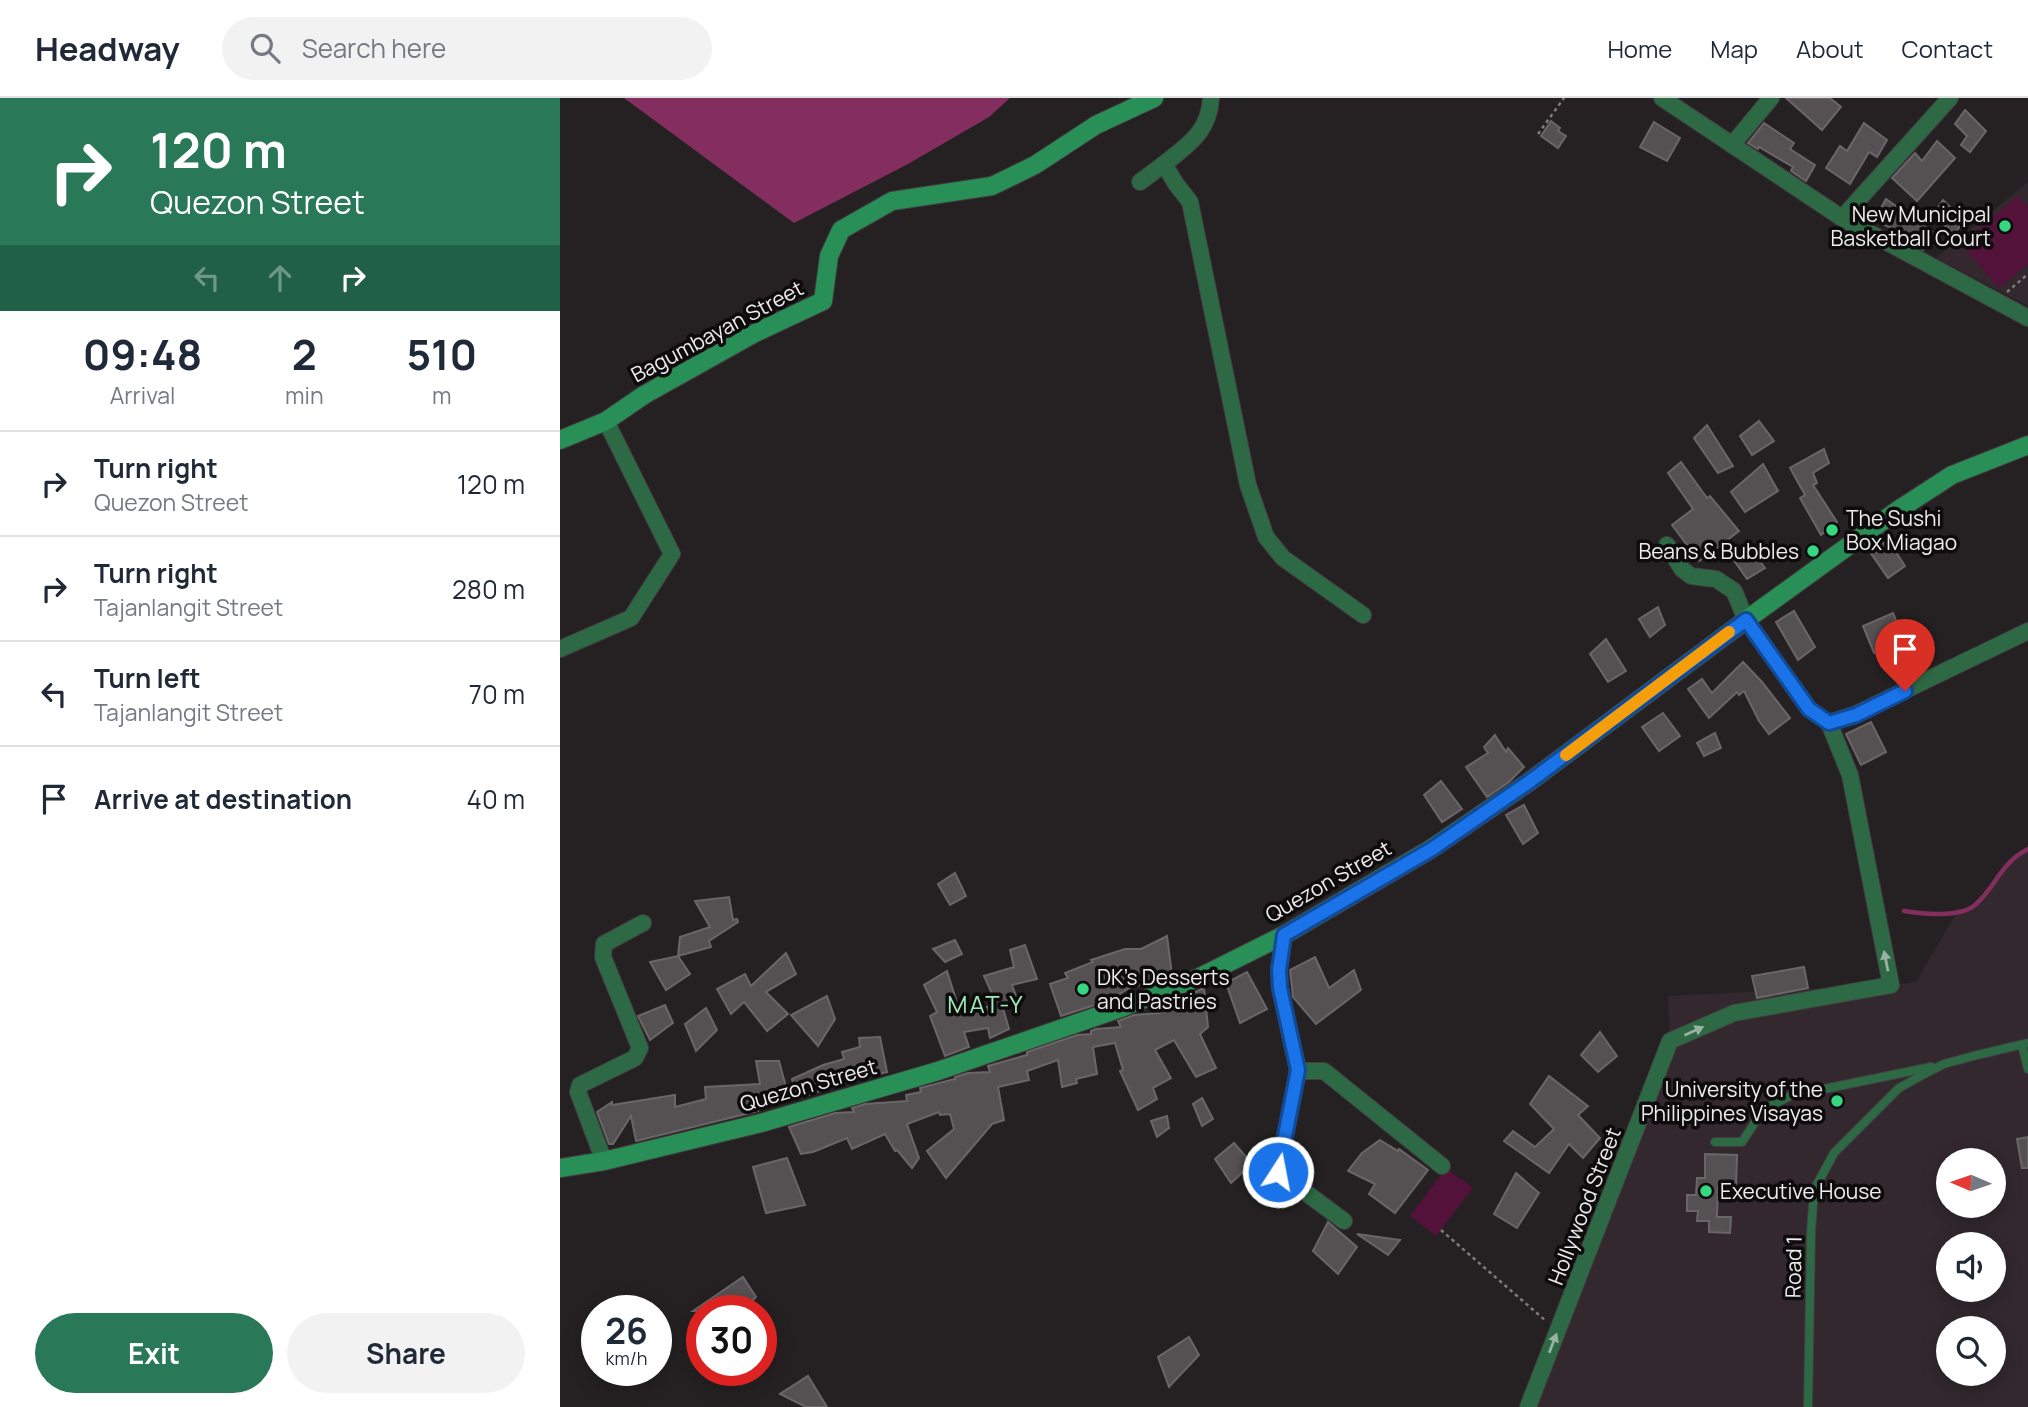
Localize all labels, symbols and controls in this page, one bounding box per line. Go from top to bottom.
search box [222,17,712,80]
text: Headway [35,26,180,71]
icon: search [246,29,284,67]
text: Search here [302,30,446,66]
text: Home [1607,32,1672,65]
text: Map [1710,32,1758,65]
text: About [1796,32,1864,65]
text: Contact [1902,32,1993,65]
text: 120 m [150,116,287,183]
icon: right [35,126,126,217]
text: Quezon Street [150,180,365,224]
place label: New Municipal Basketball Court [1831,200,1991,252]
marker: New Municipal Basketball Court [1997,218,2013,234]
icon: left [188,259,226,297]
icon: ahead [261,259,299,297]
icon: right [334,259,372,297]
street label: Bagumbayan Street [626,274,808,388]
text: 09:48 [83,325,202,383]
text: 2 [292,325,317,383]
text: 510 [406,325,477,383]
text: Arrival [110,379,175,411]
text: min [285,379,324,411]
text: m [432,379,452,411]
text: Turn right [94,450,218,486]
icon: right [35,465,73,503]
text: 120 m [457,466,525,502]
text: Quezon Street [94,486,248,518]
place label: The Sushi Box Miagao [1846,504,1957,556]
marker: The Sushi Box Miagao [1824,522,1840,538]
place label: Beans & Bubbles [1638,537,1799,565]
marker: Beans & Bubbles [1805,543,1821,559]
text: Turn right [94,555,218,591]
icon: right [35,570,73,608]
text: 280 m [452,571,525,607]
text: Tajanlangit Street [94,591,283,623]
pin [1875,619,1935,691]
icon: arrive [1886,630,1924,668]
text: Turn left [94,660,201,696]
icon: left [35,675,73,713]
text: 70 m [469,676,525,712]
text: Tajanlangit Street [94,696,283,728]
icon: arrive [35,780,73,818]
text: Arrive at destination [94,781,352,817]
text: 40 m [467,781,525,817]
street label: Quezon Street [1260,834,1396,928]
one-way arrow [1880,950,1891,972]
place label: DK's Desserts and Pastries [1097,963,1229,1015]
marker: DK's Desserts and Pastries [1075,981,1091,997]
district label: MAT-Y [947,987,1025,1020]
one-way arrow [1684,1025,1704,1037]
street label: Quezon Street [736,1052,880,1118]
place label: University of the Philippines Visayas [1641,1075,1823,1127]
marker: University of the Philippines Visayas [1829,1093,1845,1109]
street label: Hollywood Street [1541,1123,1627,1289]
position arrow [1241,1135,1315,1209]
north arrow [1936,1148,2006,1218]
map controls [1936,1148,2006,1386]
place label: Executive House [1720,1177,1882,1205]
marker: Executive House [1698,1183,1714,1199]
button: sound [1936,1232,2006,1302]
street label: Road 1 [1778,1236,1808,1298]
speed limit sign: 30 [686,1295,777,1386]
text: 26 [605,1307,648,1355]
button: Exit [35,1313,273,1393]
button: Share [287,1313,525,1393]
button: search [1936,1316,2006,1386]
one-way arrow [1547,1333,1558,1354]
text: km/h [606,1346,647,1370]

